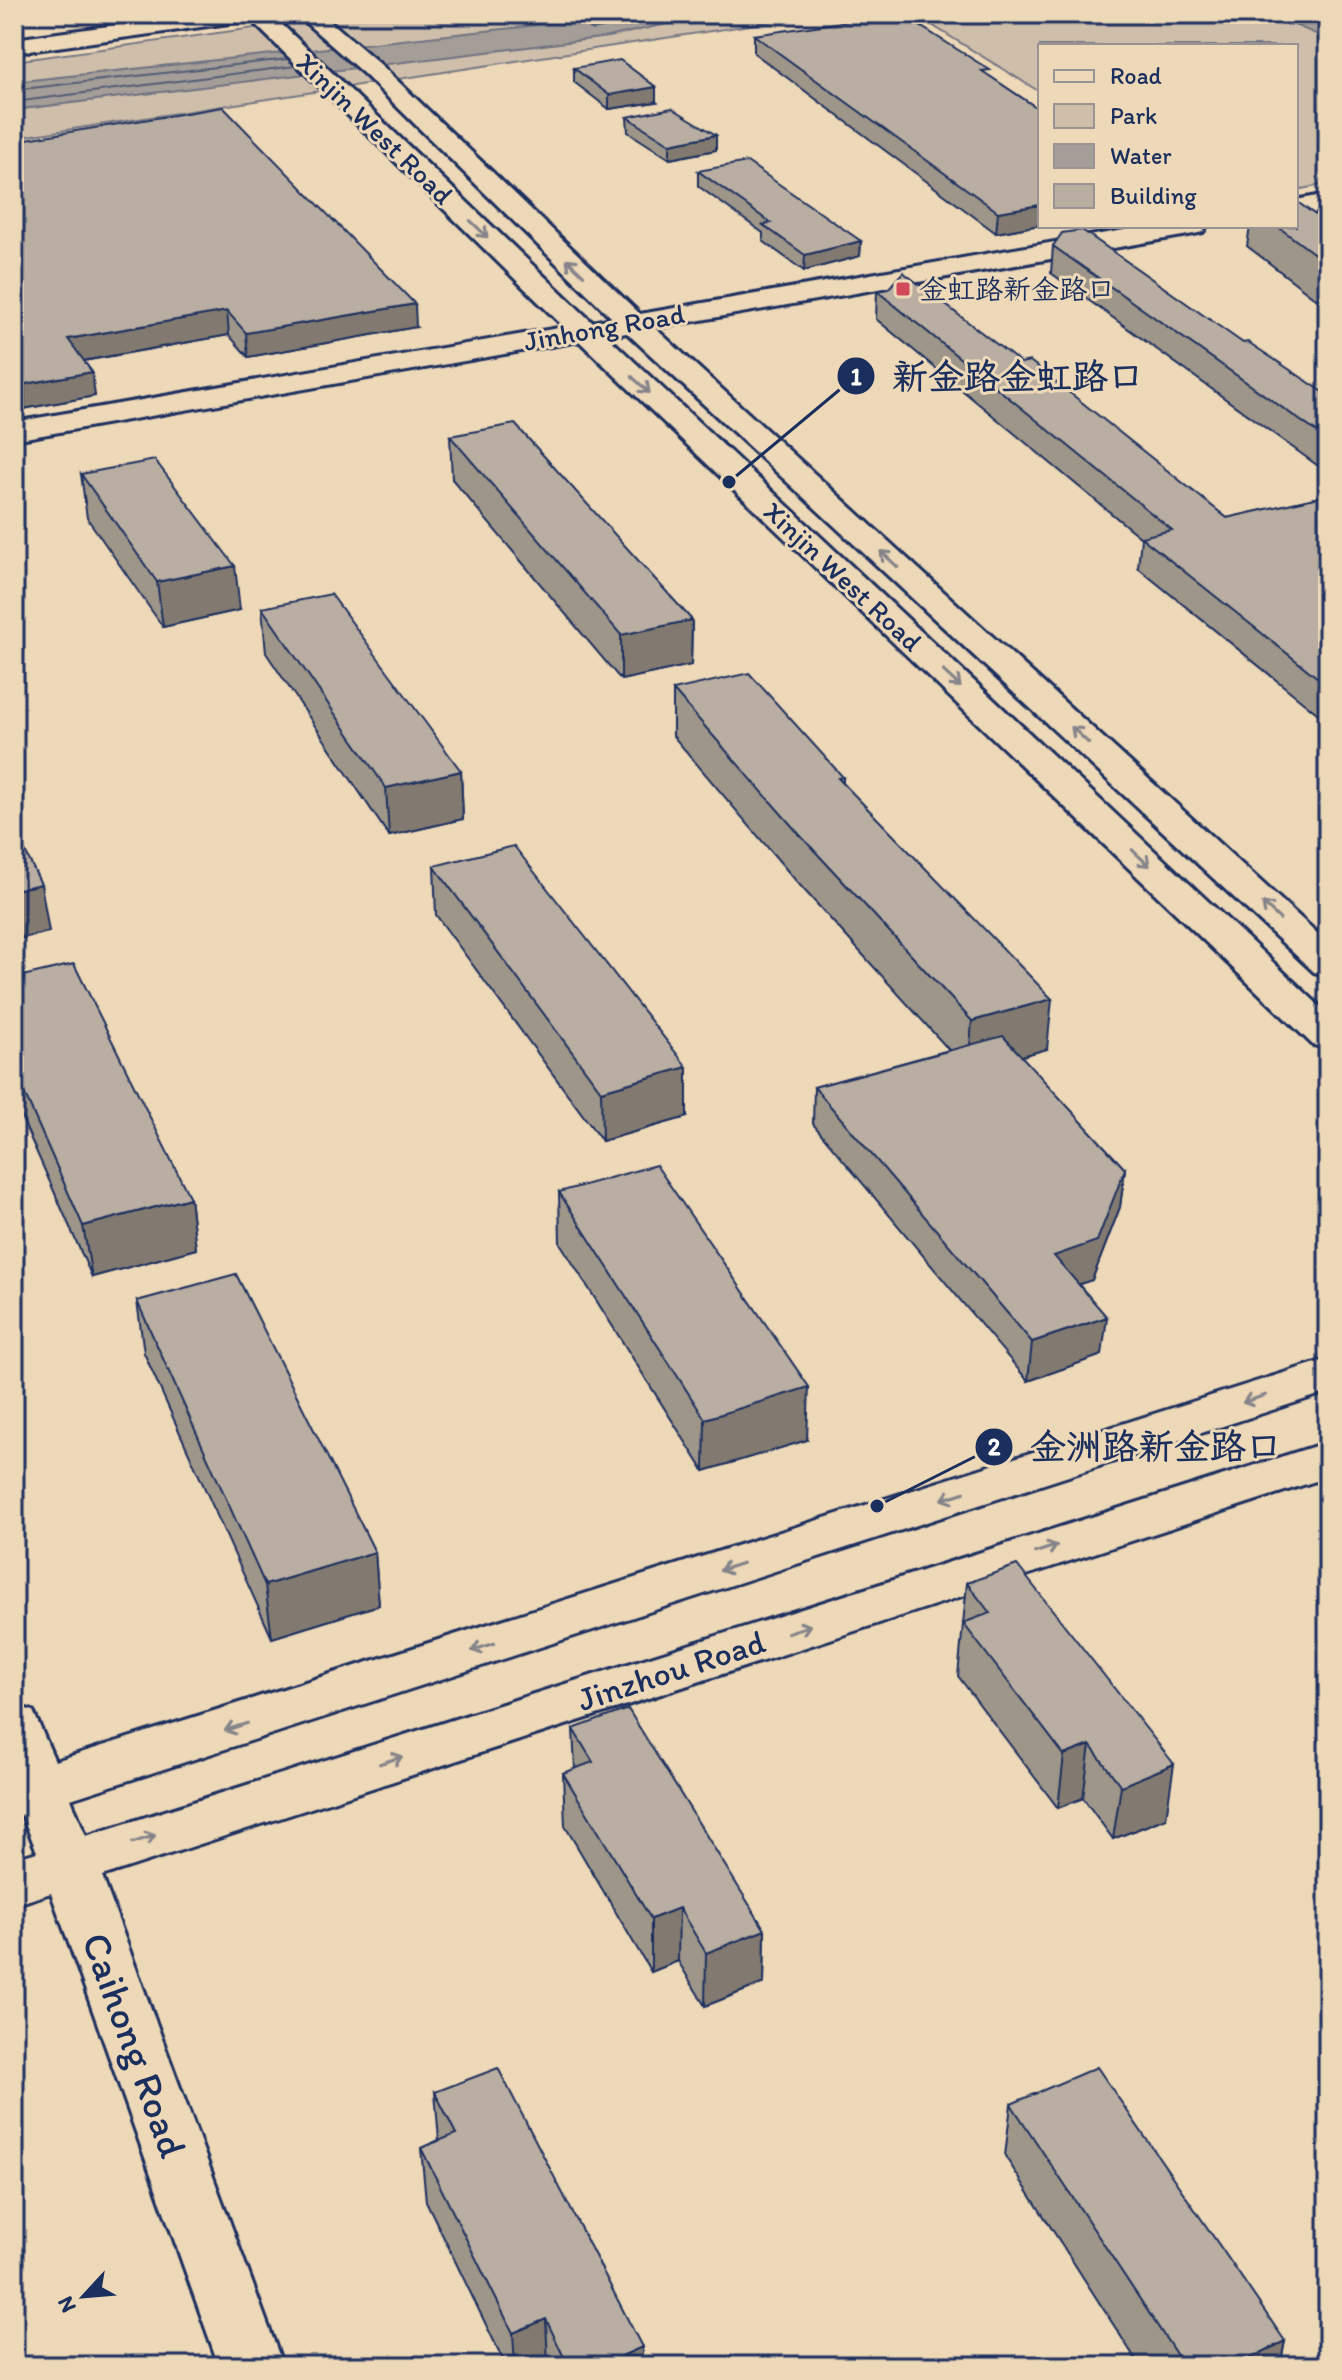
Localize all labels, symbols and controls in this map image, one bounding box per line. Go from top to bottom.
legend [1038,44,1298,228]
street label: Xinjin West Road [290,45,460,211]
text: Road [1110,61,1162,90]
text: Park [1110,101,1157,130]
text: Water [1110,141,1172,170]
text: Building [1110,181,1197,210]
one-way arrow [469,219,488,238]
one-way arrow [565,257,585,276]
place label: 金虹路新金路口 [919,272,1115,306]
marker: 金虹路新金路口 [894,280,912,298]
street label: Jinhong Road [521,296,687,358]
callout: 新金路金虹路口 [836,346,1160,406]
text: 新金路金虹路口 [892,355,1144,398]
text: 1 [850,362,862,391]
one-way arrow [631,375,651,394]
street label: Xinjin West Road [757,494,929,658]
one-way arrow [879,550,899,568]
one-way arrow [942,669,961,688]
one-way arrow [1070,726,1090,744]
one-way arrow [1130,848,1150,867]
one-way arrow [1261,903,1281,921]
one-way arrow [1241,1392,1267,1407]
callout: 金洲路新金路口 [974,1417,1298,1477]
text: 金洲路新金路口 [1030,1425,1282,1468]
text: 2 [988,1432,1001,1461]
one-way arrow [941,1489,966,1504]
one-way arrow [1034,1541,1059,1556]
one-way arrow [718,1561,743,1576]
street label: Jinzhou Road [572,1621,771,1720]
one-way arrow [785,1621,811,1636]
one-way arrow [471,1640,497,1655]
one-way arrow [224,1721,249,1735]
one-way arrow [378,1751,403,1766]
one-way arrow [130,1831,156,1846]
street label: Caihong Road [72,1926,198,2164]
north arrow [44,2256,124,2336]
text: N [51,2292,82,2317]

